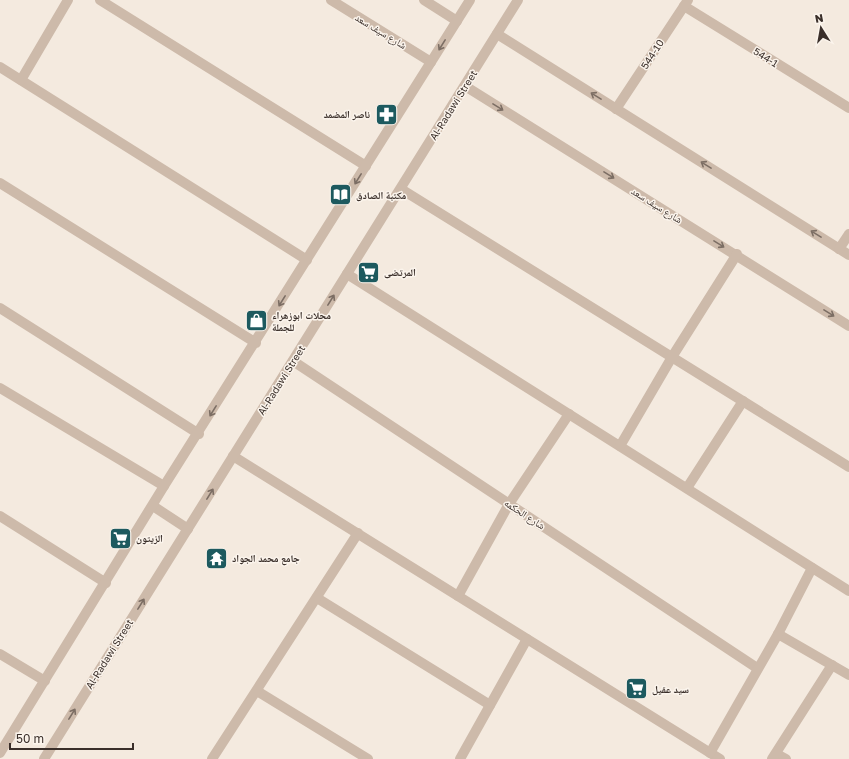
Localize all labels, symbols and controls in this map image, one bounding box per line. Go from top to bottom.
north arrow [801,8,841,48]
street label: شارع سيف سعد [353,11,409,52]
text: N [814,11,824,25]
street label: 544-10 [638,37,666,71]
one-way arrow [438,39,446,51]
street label: 544-1 [752,45,781,69]
street label: Al-Radawi Street [427,68,479,142]
one-way arrow [590,92,602,100]
pharmacy icon: ناصر المضمد [373,101,399,127]
one-way arrow [492,103,504,111]
place label: ناصر المضمد [323,108,370,121]
one-way arrow [700,161,712,169]
one-way arrow [603,172,615,180]
one-way arrow [354,173,362,185]
library icon: مكتبة الصادق [327,182,353,208]
street label: شارع سيف سعد [629,185,685,226]
place label: مكتبة الصادق [356,189,407,202]
one-way arrow [810,230,822,238]
one-way arrow [713,240,725,248]
supermarket icon: المرتضى [356,259,382,285]
place label: المرتضى [384,266,416,279]
one-way arrow [327,294,335,306]
one-way arrow [278,295,286,306]
shop icon: محلات ابوزهراء للجملة [244,308,270,334]
place label: محلات ابوزهراء للجملة [272,309,331,333]
one-way arrow [823,309,834,317]
street label: Al-Radawi Street [255,343,307,417]
one-way arrow [209,405,217,416]
one-way arrow [206,489,214,500]
street label: شارع الحكمه [502,496,548,533]
supermarket icon: الزيتون [108,525,134,551]
place label: الزيتون [136,532,163,545]
temple icon: جامع محمد الجواد [203,545,229,571]
place label: جامع محمد الجواد [232,552,300,566]
one-way arrow [137,599,145,610]
street label: Al-Radawi Street [83,617,135,691]
supermarket icon: سيد عقيل [623,676,649,702]
place label: سيد عقيل [652,683,689,696]
one-way arrow [68,709,76,720]
scale bar [10,725,133,751]
text: 50 m [16,731,44,746]

